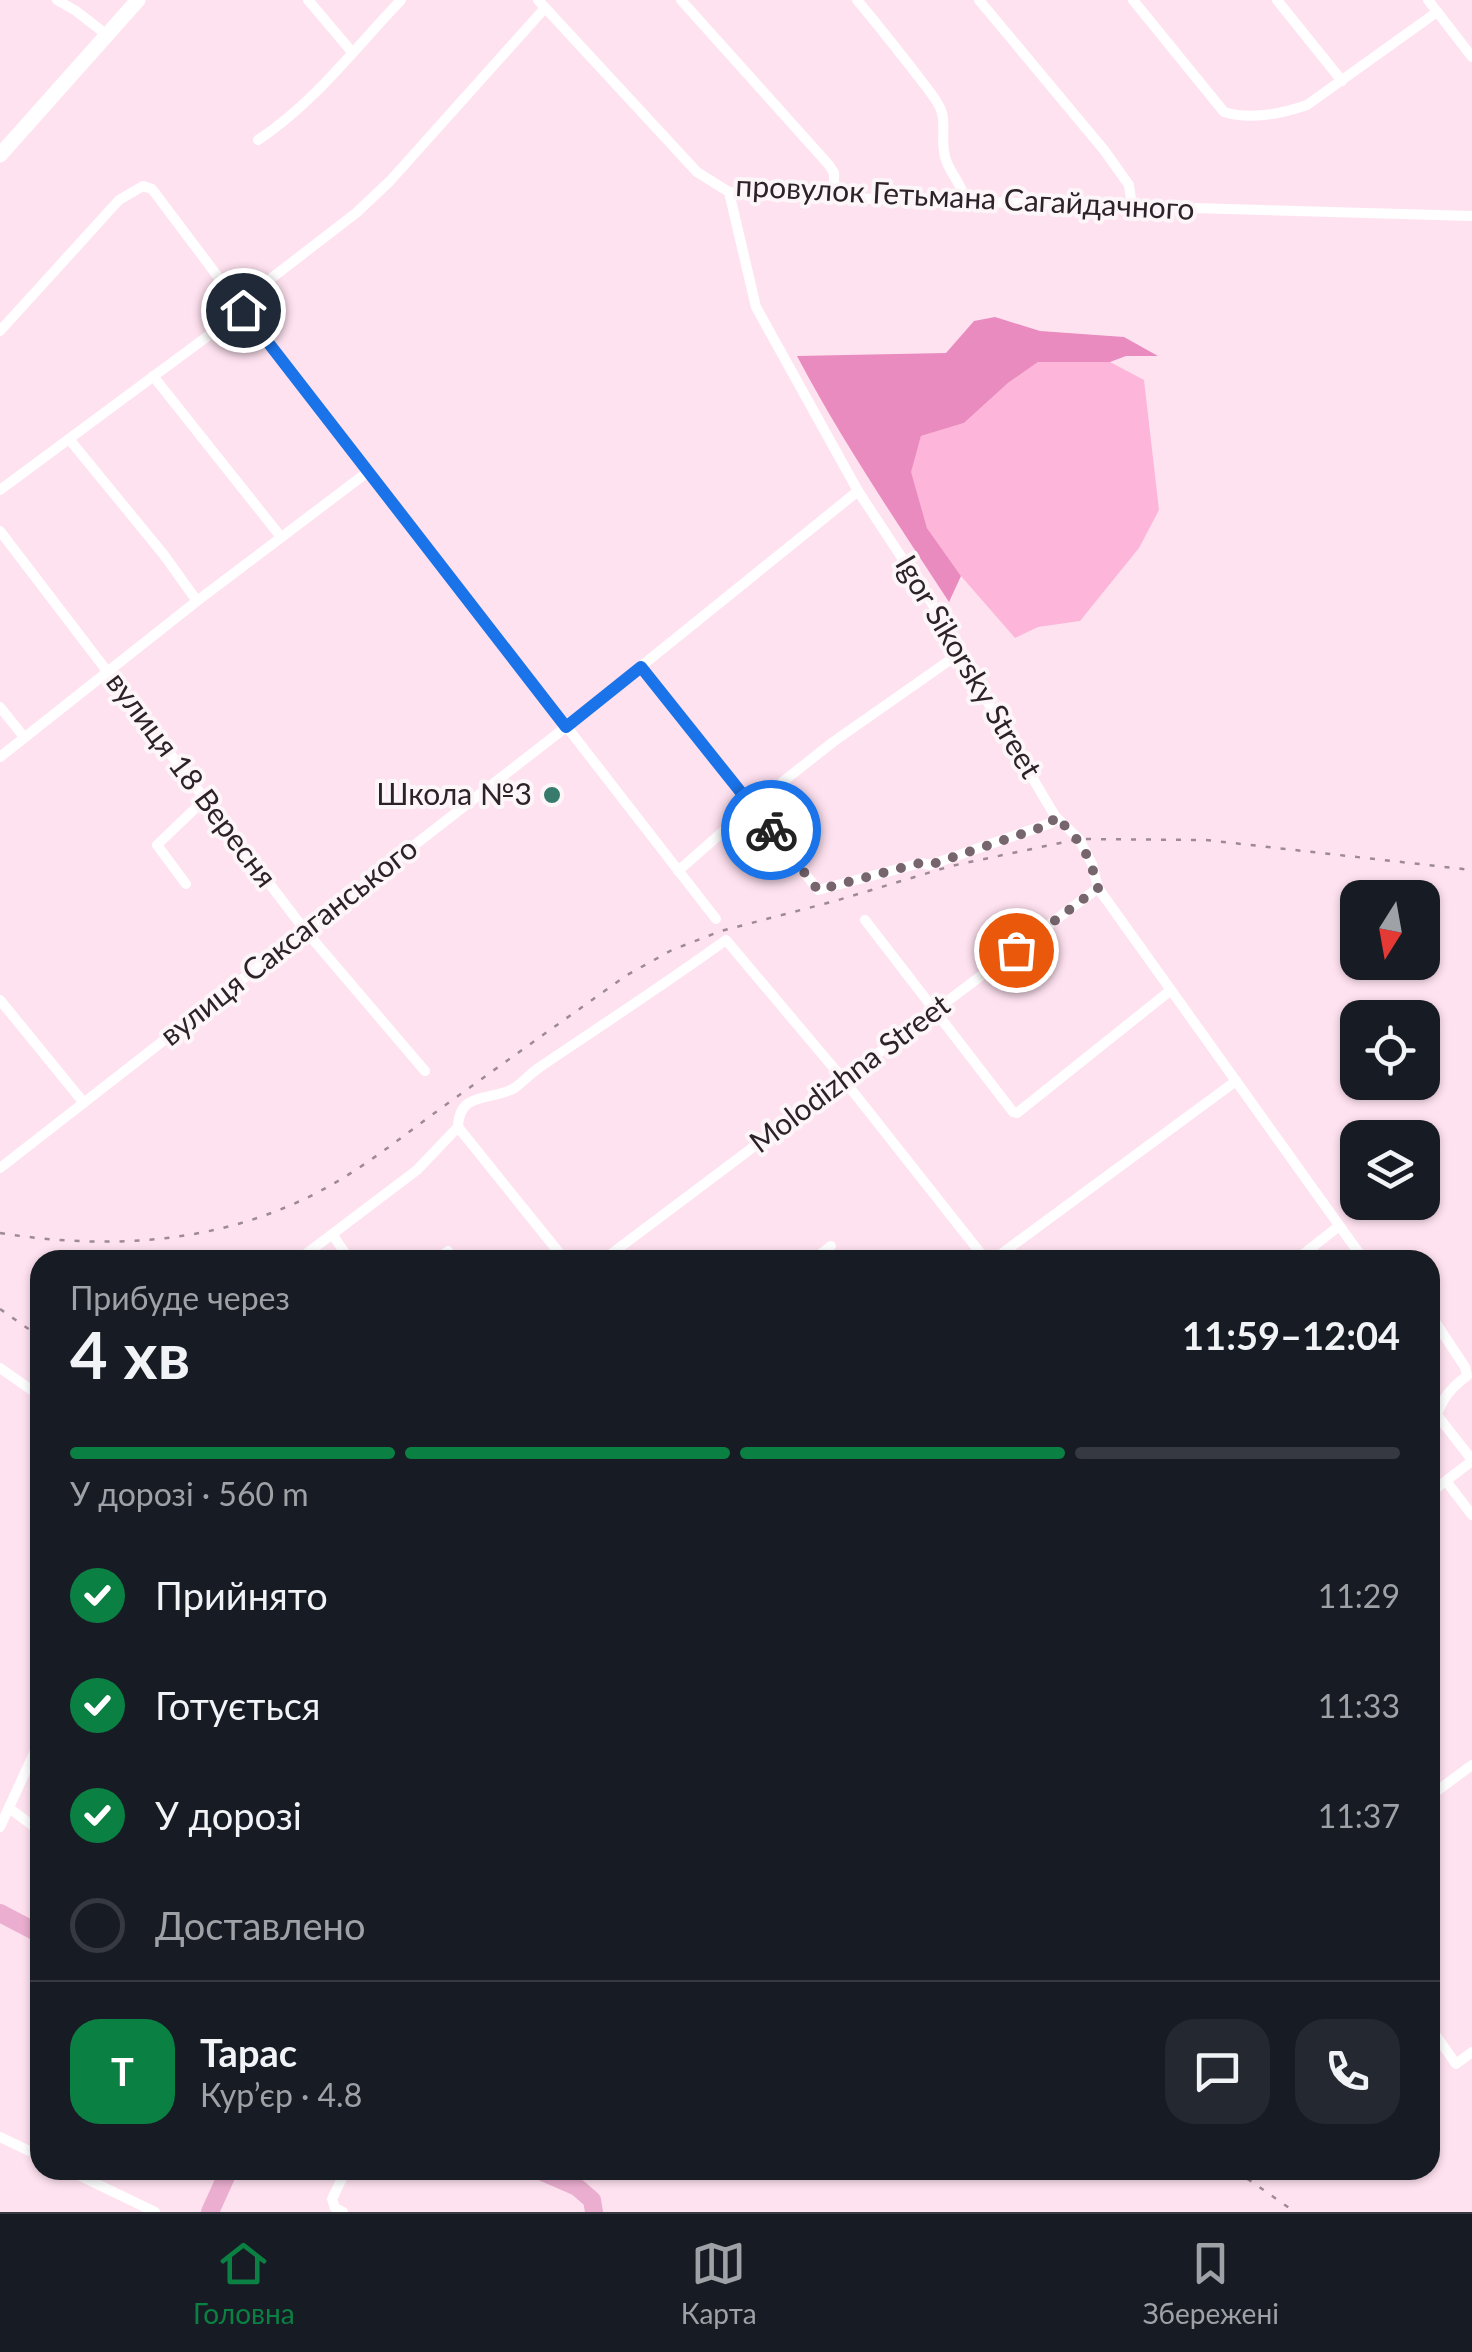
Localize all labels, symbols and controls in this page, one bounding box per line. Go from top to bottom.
street label: провулок Гетьмана Сагайдачного [735,166,1195,226]
pin [201,268,286,353]
icon: home [216,283,271,338]
street label: Igor Sikorsky Street [889,548,1051,784]
street label: вулиця 18 Вересня [100,664,285,894]
place label: Школа №3 [376,775,532,811]
courier [721,780,821,880]
marker: Школа №3 [541,784,563,806]
icon: bike [744,803,799,858]
street label: вулиця Саксаганського [152,829,424,1052]
north arrow [1340,880,1440,980]
map controls [1340,880,1440,1220]
pin [974,908,1059,993]
icon: bag [989,923,1044,978]
street label: Molodizhna Street [742,985,956,1159]
button: locate [1340,1000,1440,1100]
button: layers [1340,1120,1440,1220]
text: Прибуде через [70,1278,290,1317]
text: 11:59–12:04 [1182,1312,1400,1358]
text: 4 хв [70,1315,190,1393]
text: У дорозі · 560 m [70,1474,309,1513]
icon: check [70,1568,125,1623]
text: Прийнято [155,1572,328,1618]
text: 11:29 [1318,1576,1400,1615]
icon: check [70,1678,125,1733]
text: Готується [155,1682,321,1728]
text: 11:33 [1318,1686,1400,1725]
icon: check [70,1788,125,1843]
text: У дорозі [155,1792,302,1838]
text: 11:37 [1318,1796,1400,1835]
text: Доставлено [155,1902,365,1948]
button: chat [1165,2019,1270,2124]
button: phone [1295,2019,1400,2124]
text: Тарас [200,2029,297,2075]
text: Т [111,2048,134,2094]
text: Кур’єр · 4.8 [200,2075,362,2114]
tab: Головна [193,2236,295,2330]
tab: Карта [681,2236,757,2330]
tab: Збережені [1143,2236,1279,2330]

